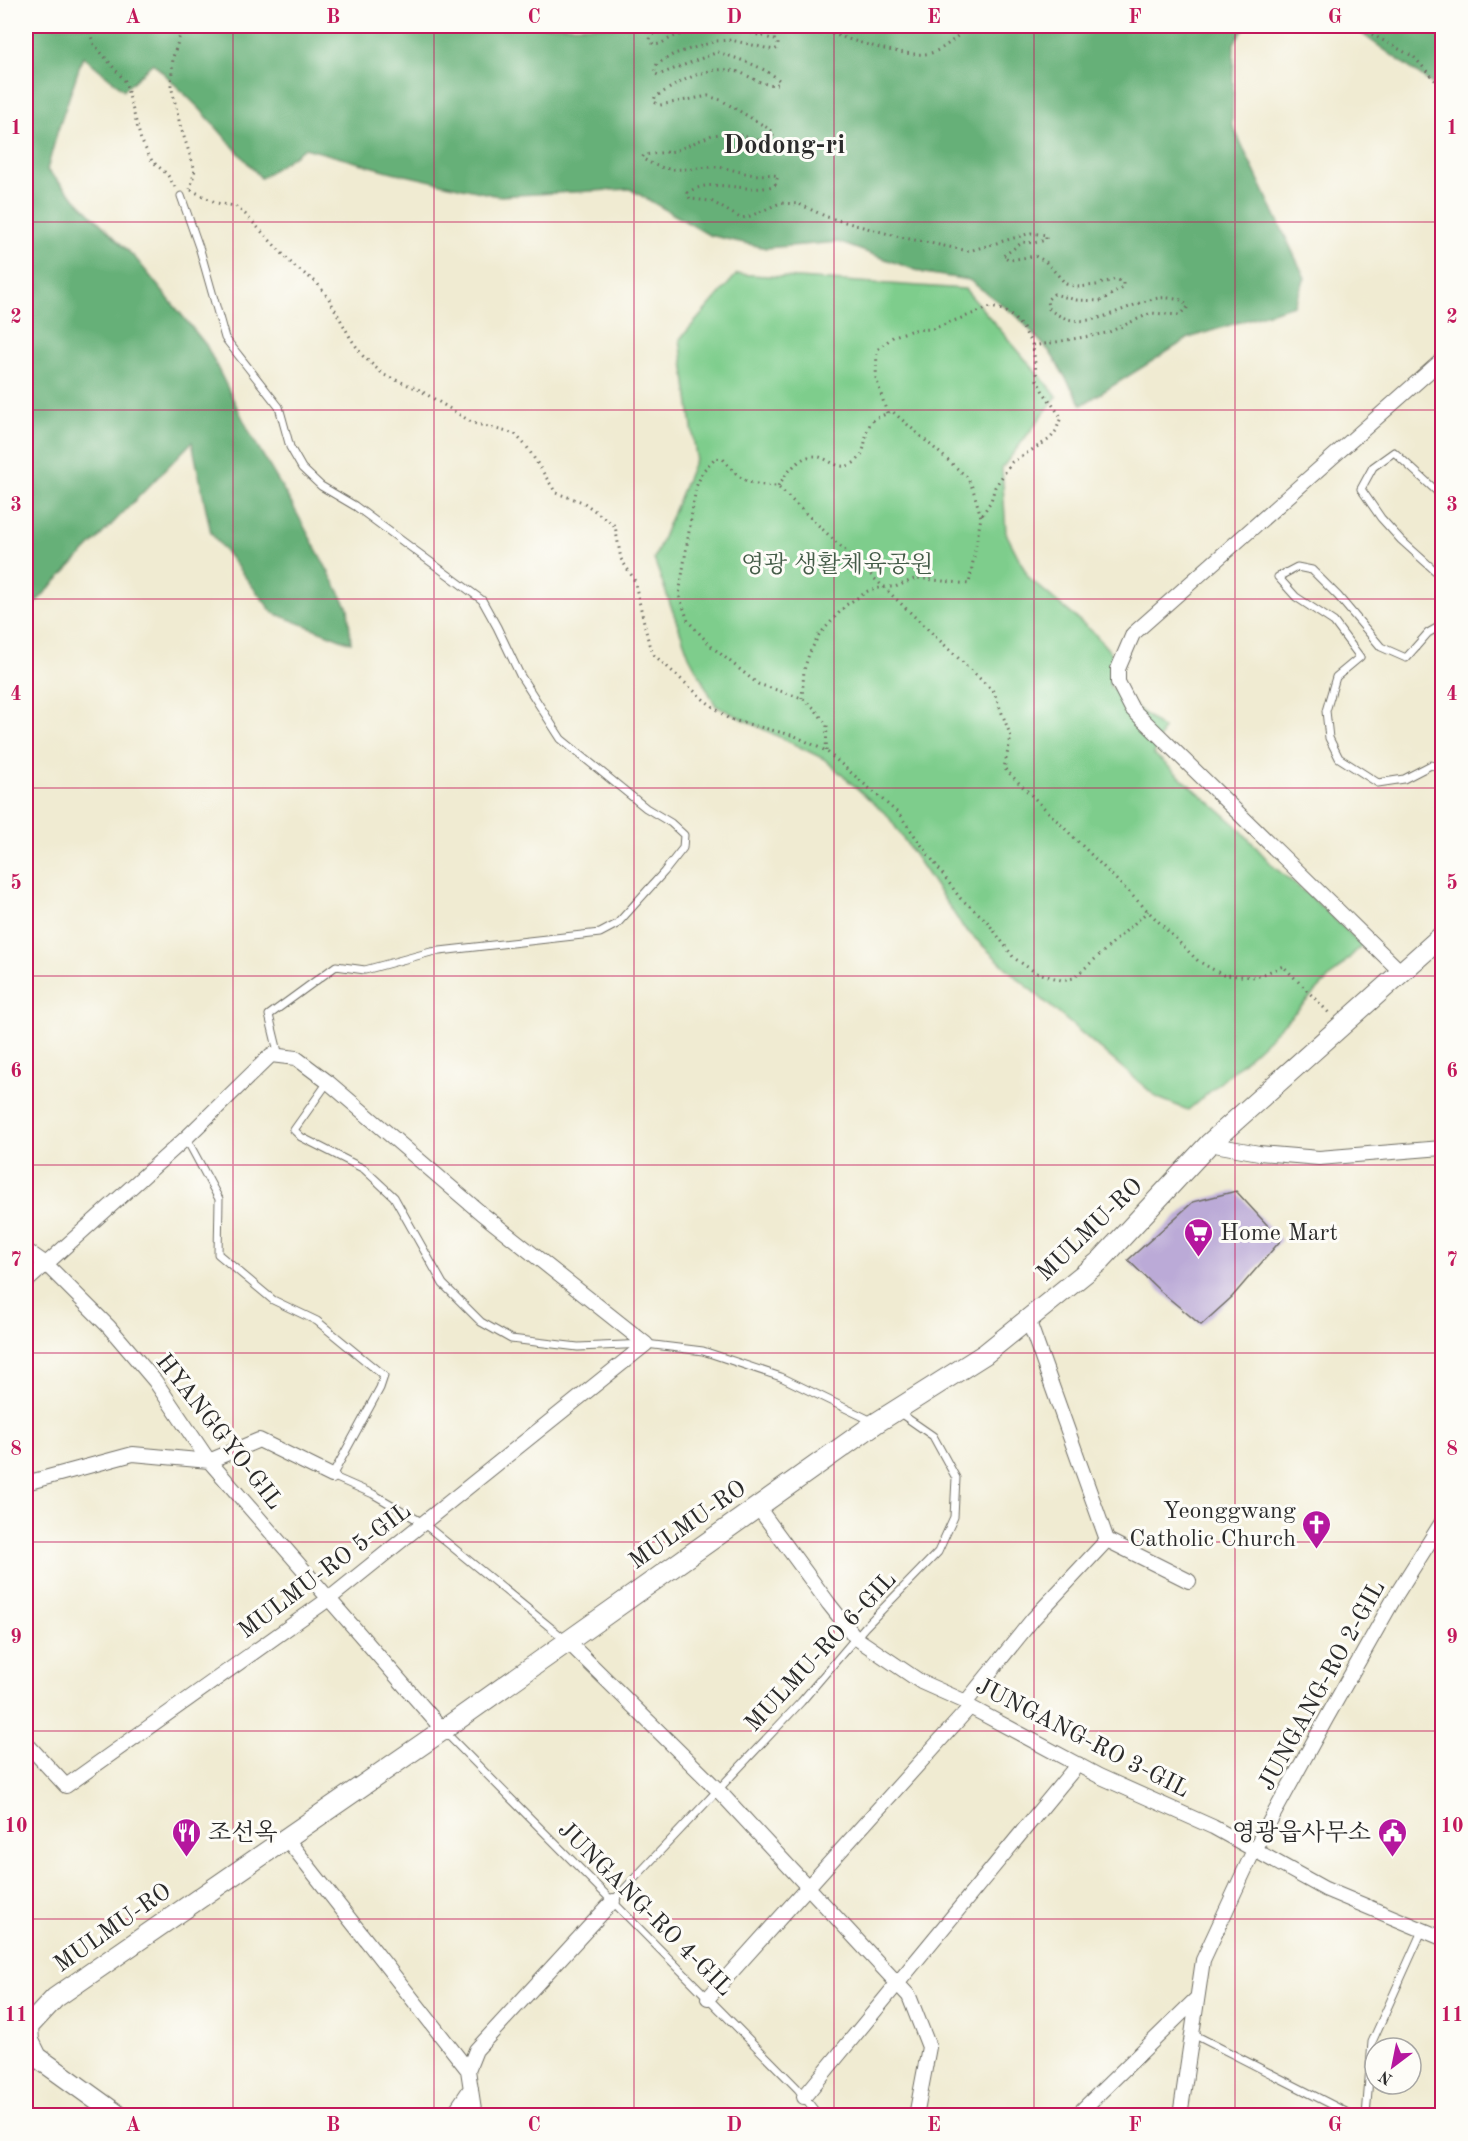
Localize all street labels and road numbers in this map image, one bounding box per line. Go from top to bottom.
street label: MULMU-RO [1033,1174,1148,1287]
street label: HYANGGYO-GIL [151,1350,286,1514]
street label: MULMU-RO [625,1477,751,1575]
street label: MULMU-RO 5-GIL [235,1499,416,1644]
street label: MULMU-RO 6-GIL [741,1568,901,1737]
street label: JUNGANG-RO 2-GIL [1255,1577,1390,1795]
street label: JUNGANG-RO 3-GIL [972,1675,1193,1803]
street label: JUNGANG-RO 4-GIL [553,1818,736,2001]
street label: MULMU-RO [50,1880,176,1978]

